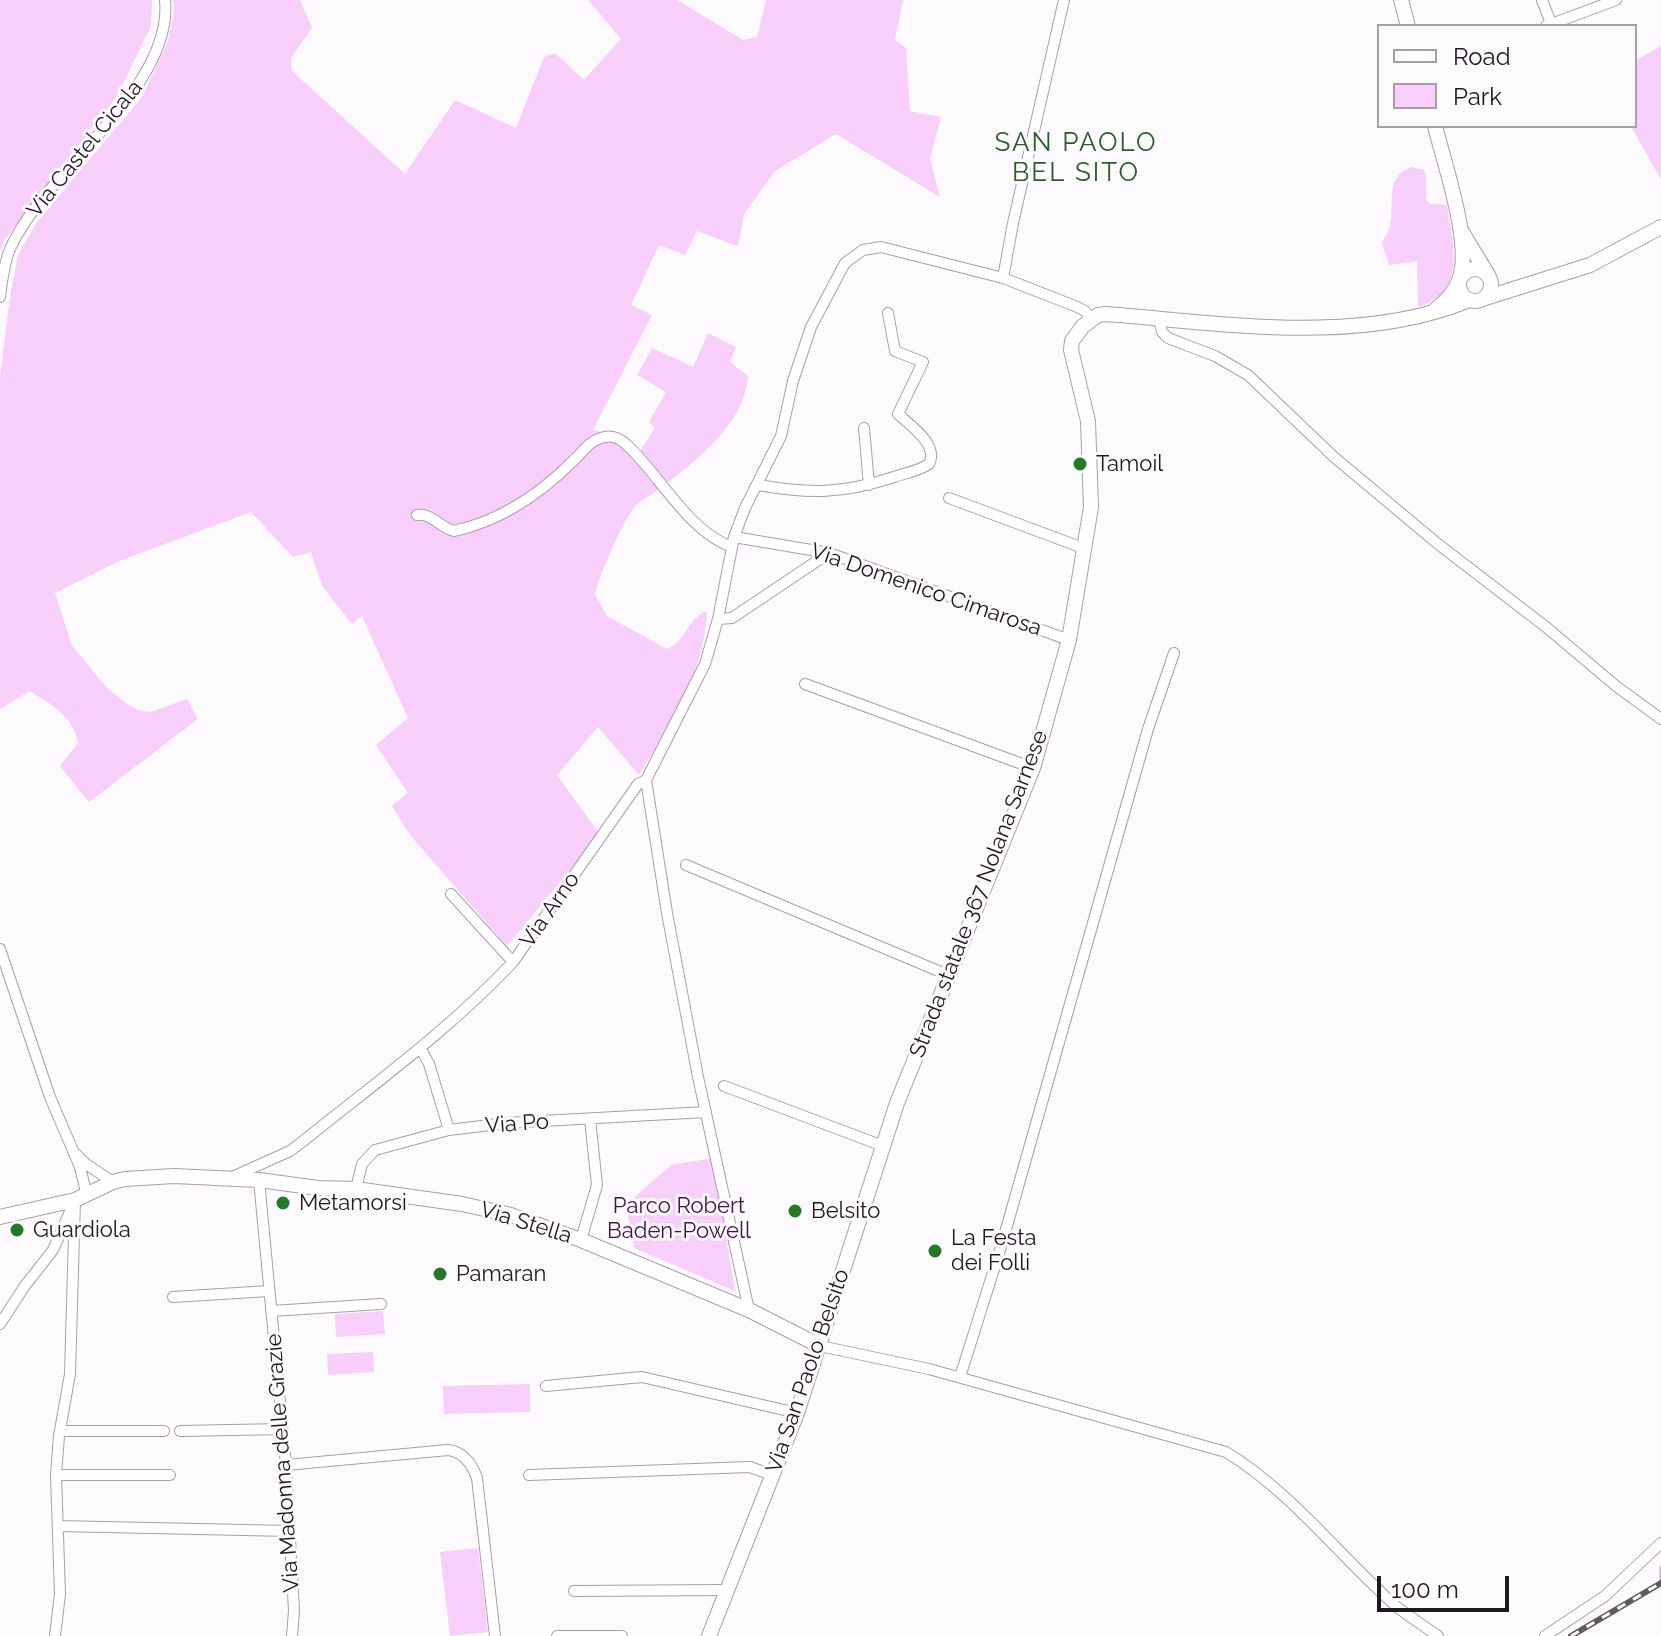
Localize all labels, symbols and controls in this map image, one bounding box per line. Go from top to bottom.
legend [1377,24,1637,128]
text: Road [1453,42,1511,71]
street label: Via Castel Cicala [22,75,148,223]
text: Park [1453,82,1502,111]
district label: SAN PAOLO BEL SITO [995,127,1157,188]
place label: Tamoil [1096,451,1163,477]
marker: Tamoil [1071,455,1089,473]
street label: Via Domenico Cimarosa [807,538,1045,642]
street label: Strada statale 367 Nolana Sarnese [904,727,1054,1061]
street label: Via Arno [515,867,585,953]
street label: Via Po [484,1109,550,1139]
place label: Metamorsi [299,1190,407,1216]
park label: Parco Robert Baden-Powell [607,1193,751,1244]
marker: Metamorsi [274,1194,292,1212]
street label: Via Stella [477,1197,575,1249]
place label: Belsito [811,1198,880,1224]
marker: Belsito [786,1202,804,1220]
place label: Guardiola [33,1217,131,1243]
marker: Guardiola [8,1221,26,1239]
place label: La Festa dei Folli [951,1225,1037,1276]
marker: La Festa dei Folli [926,1242,944,1260]
place label: Pamaran [456,1261,546,1287]
marker: Pamaran [431,1265,449,1283]
street label: Via San Paolo Belsito [761,1266,855,1476]
street label: Via Madonna delle Grazie [261,1333,305,1593]
scale bar [1381,1560,1513,1610]
text: 100 m [1391,1575,1459,1604]

